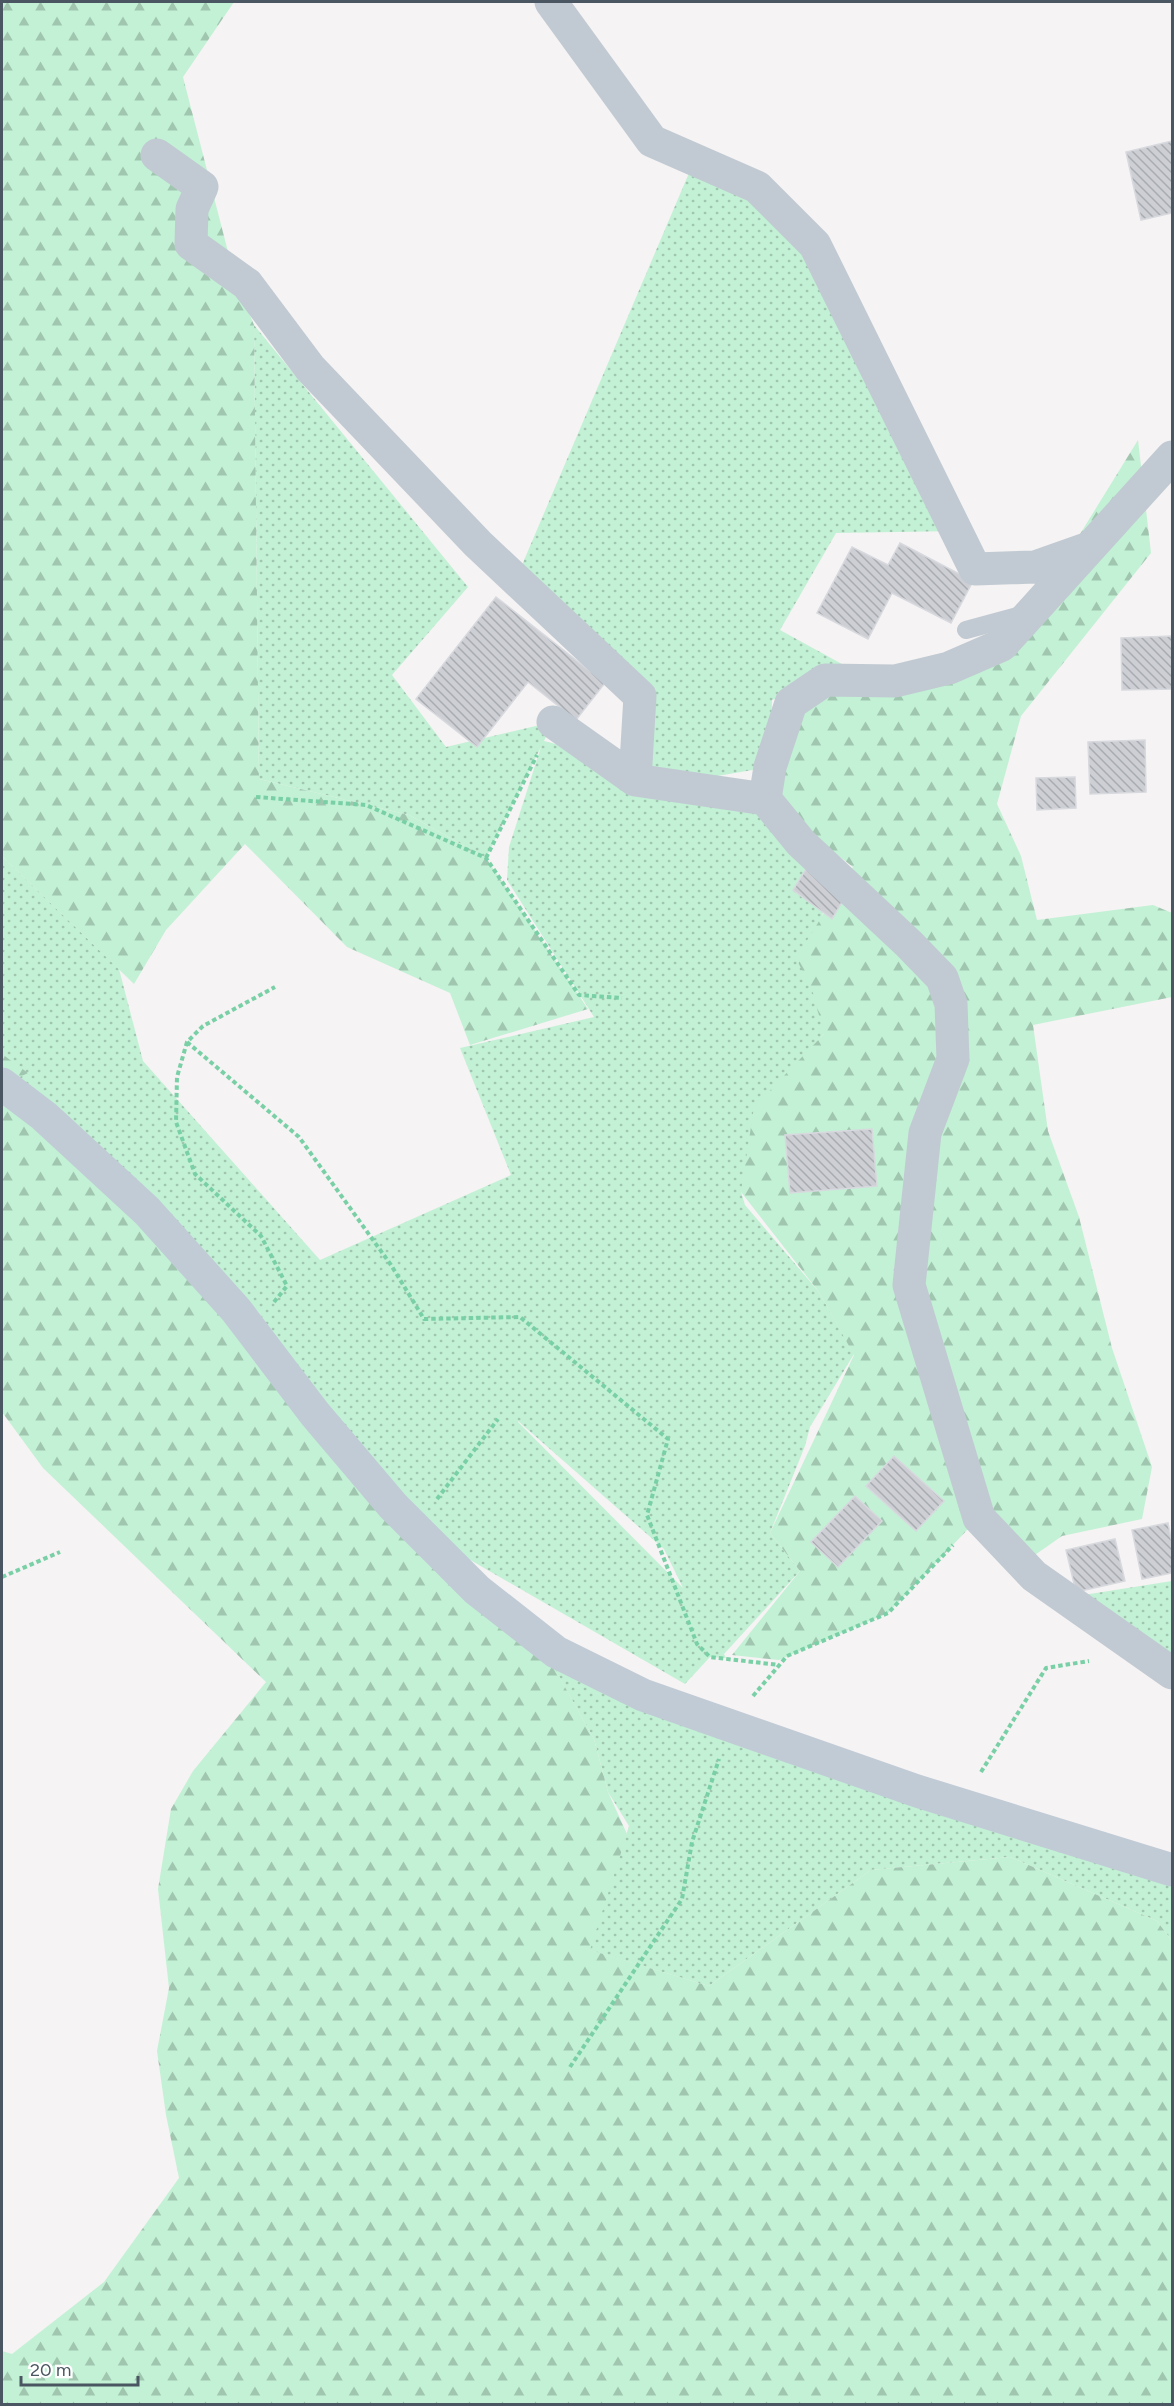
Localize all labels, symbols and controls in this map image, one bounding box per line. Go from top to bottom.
scale bar [21,2349,138,2387]
text: 20 m [30,2359,71,2381]

